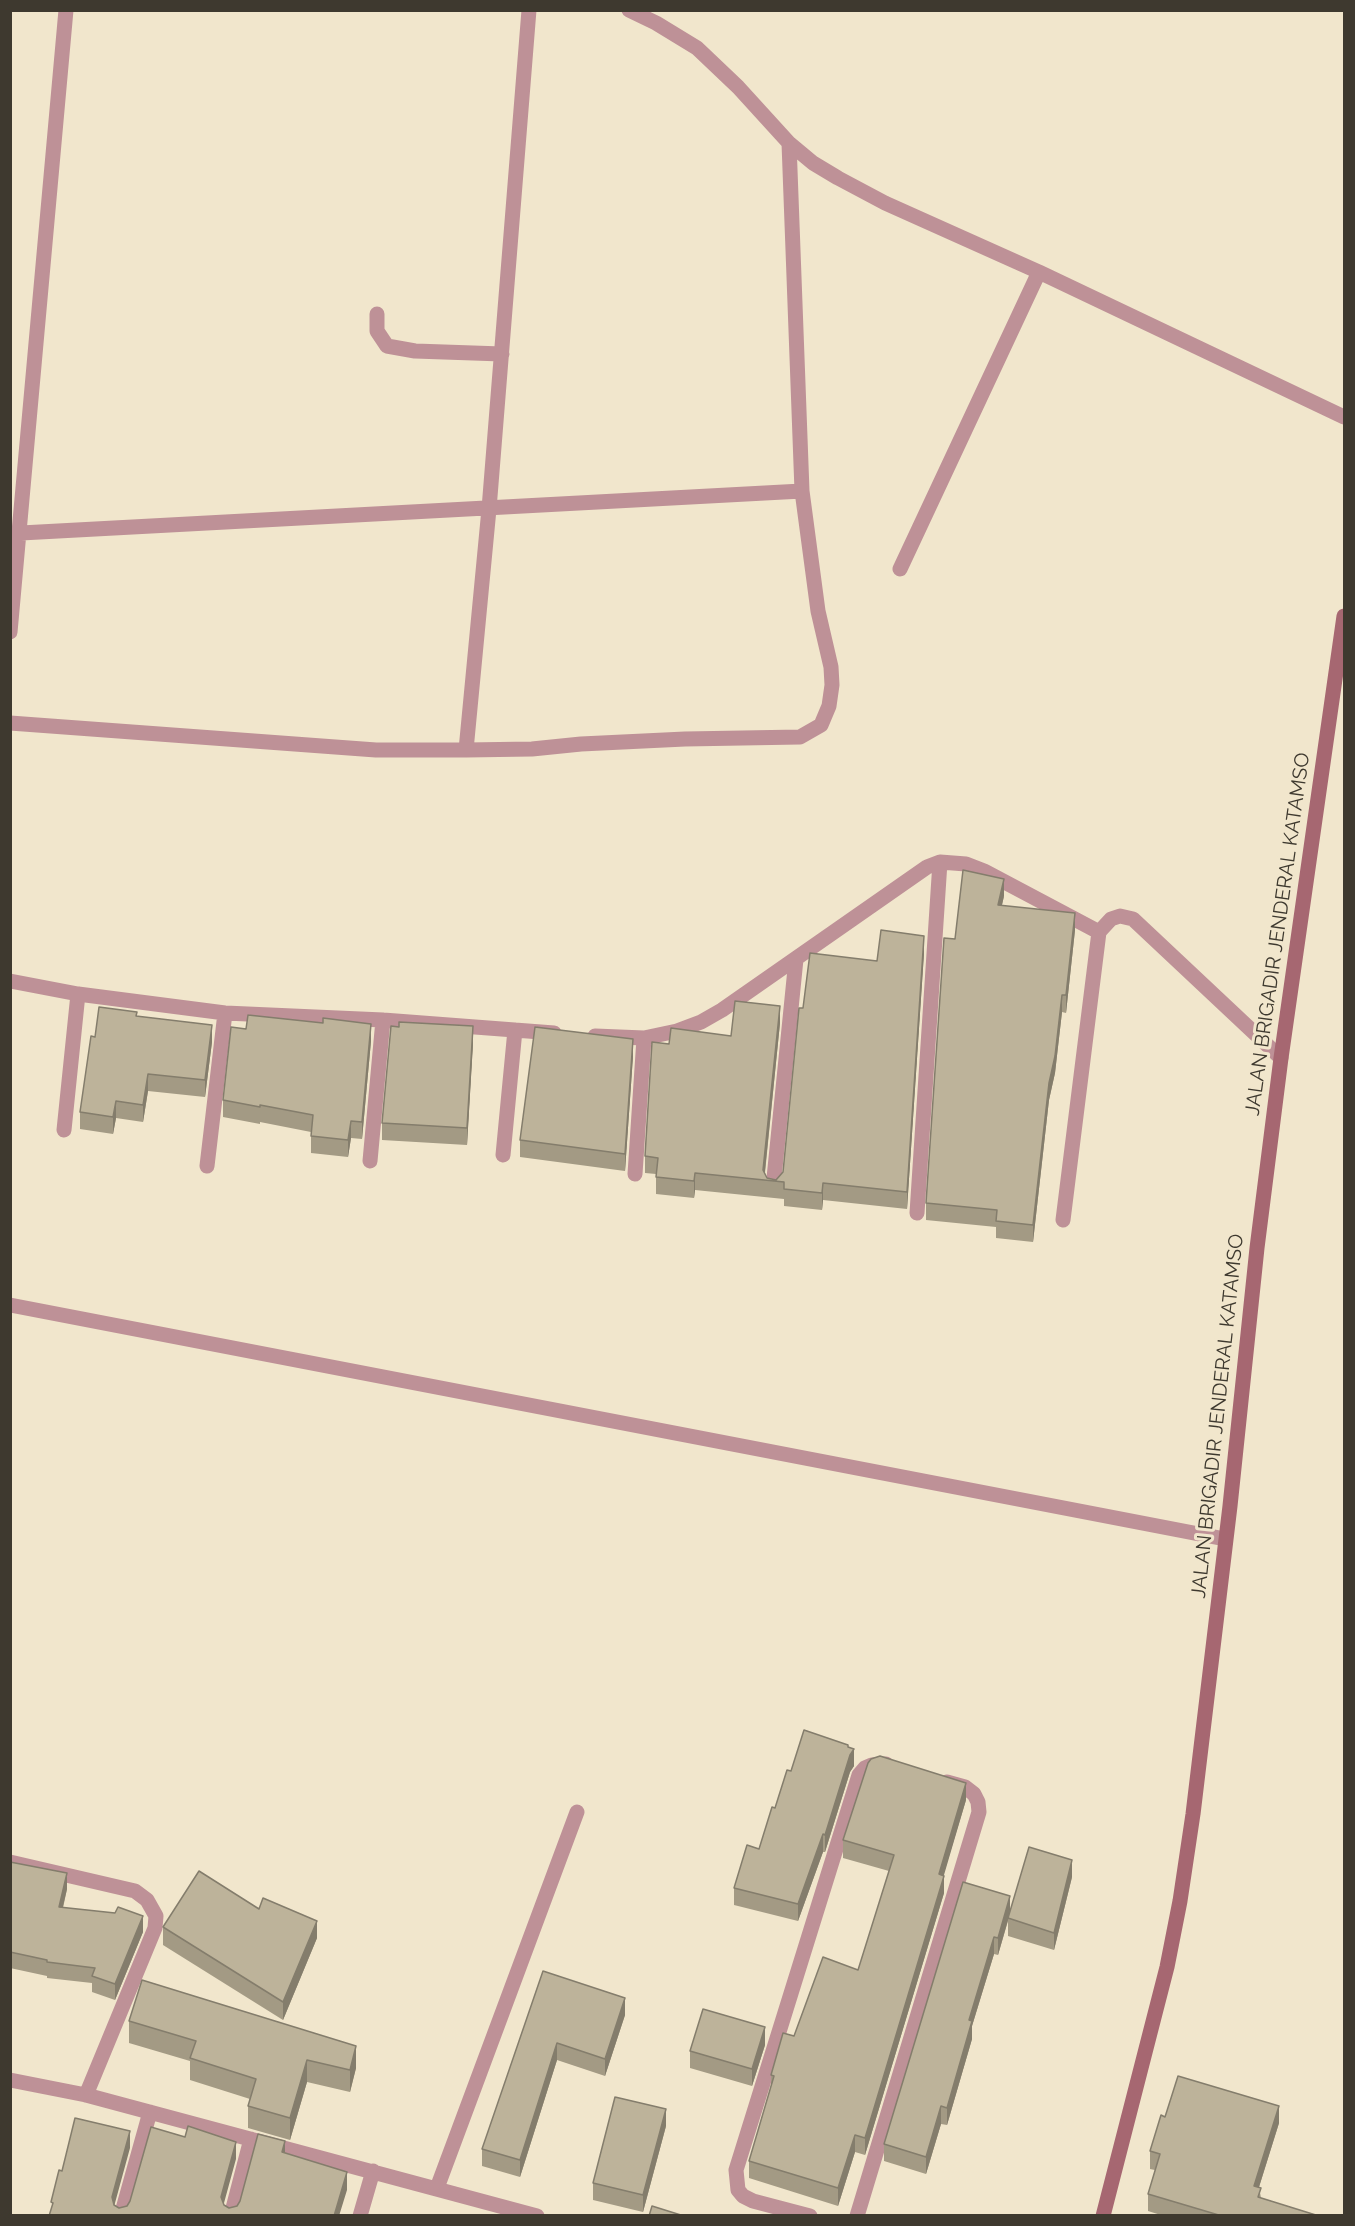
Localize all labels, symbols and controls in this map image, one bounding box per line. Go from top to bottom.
street label: JALAN BRIGADIR JENDERAL KATAMSO [1241,751,1315,1117]
street label: JALAN BRIGADIR JENDERAL KATAMSO [1187,1233,1249,1599]

